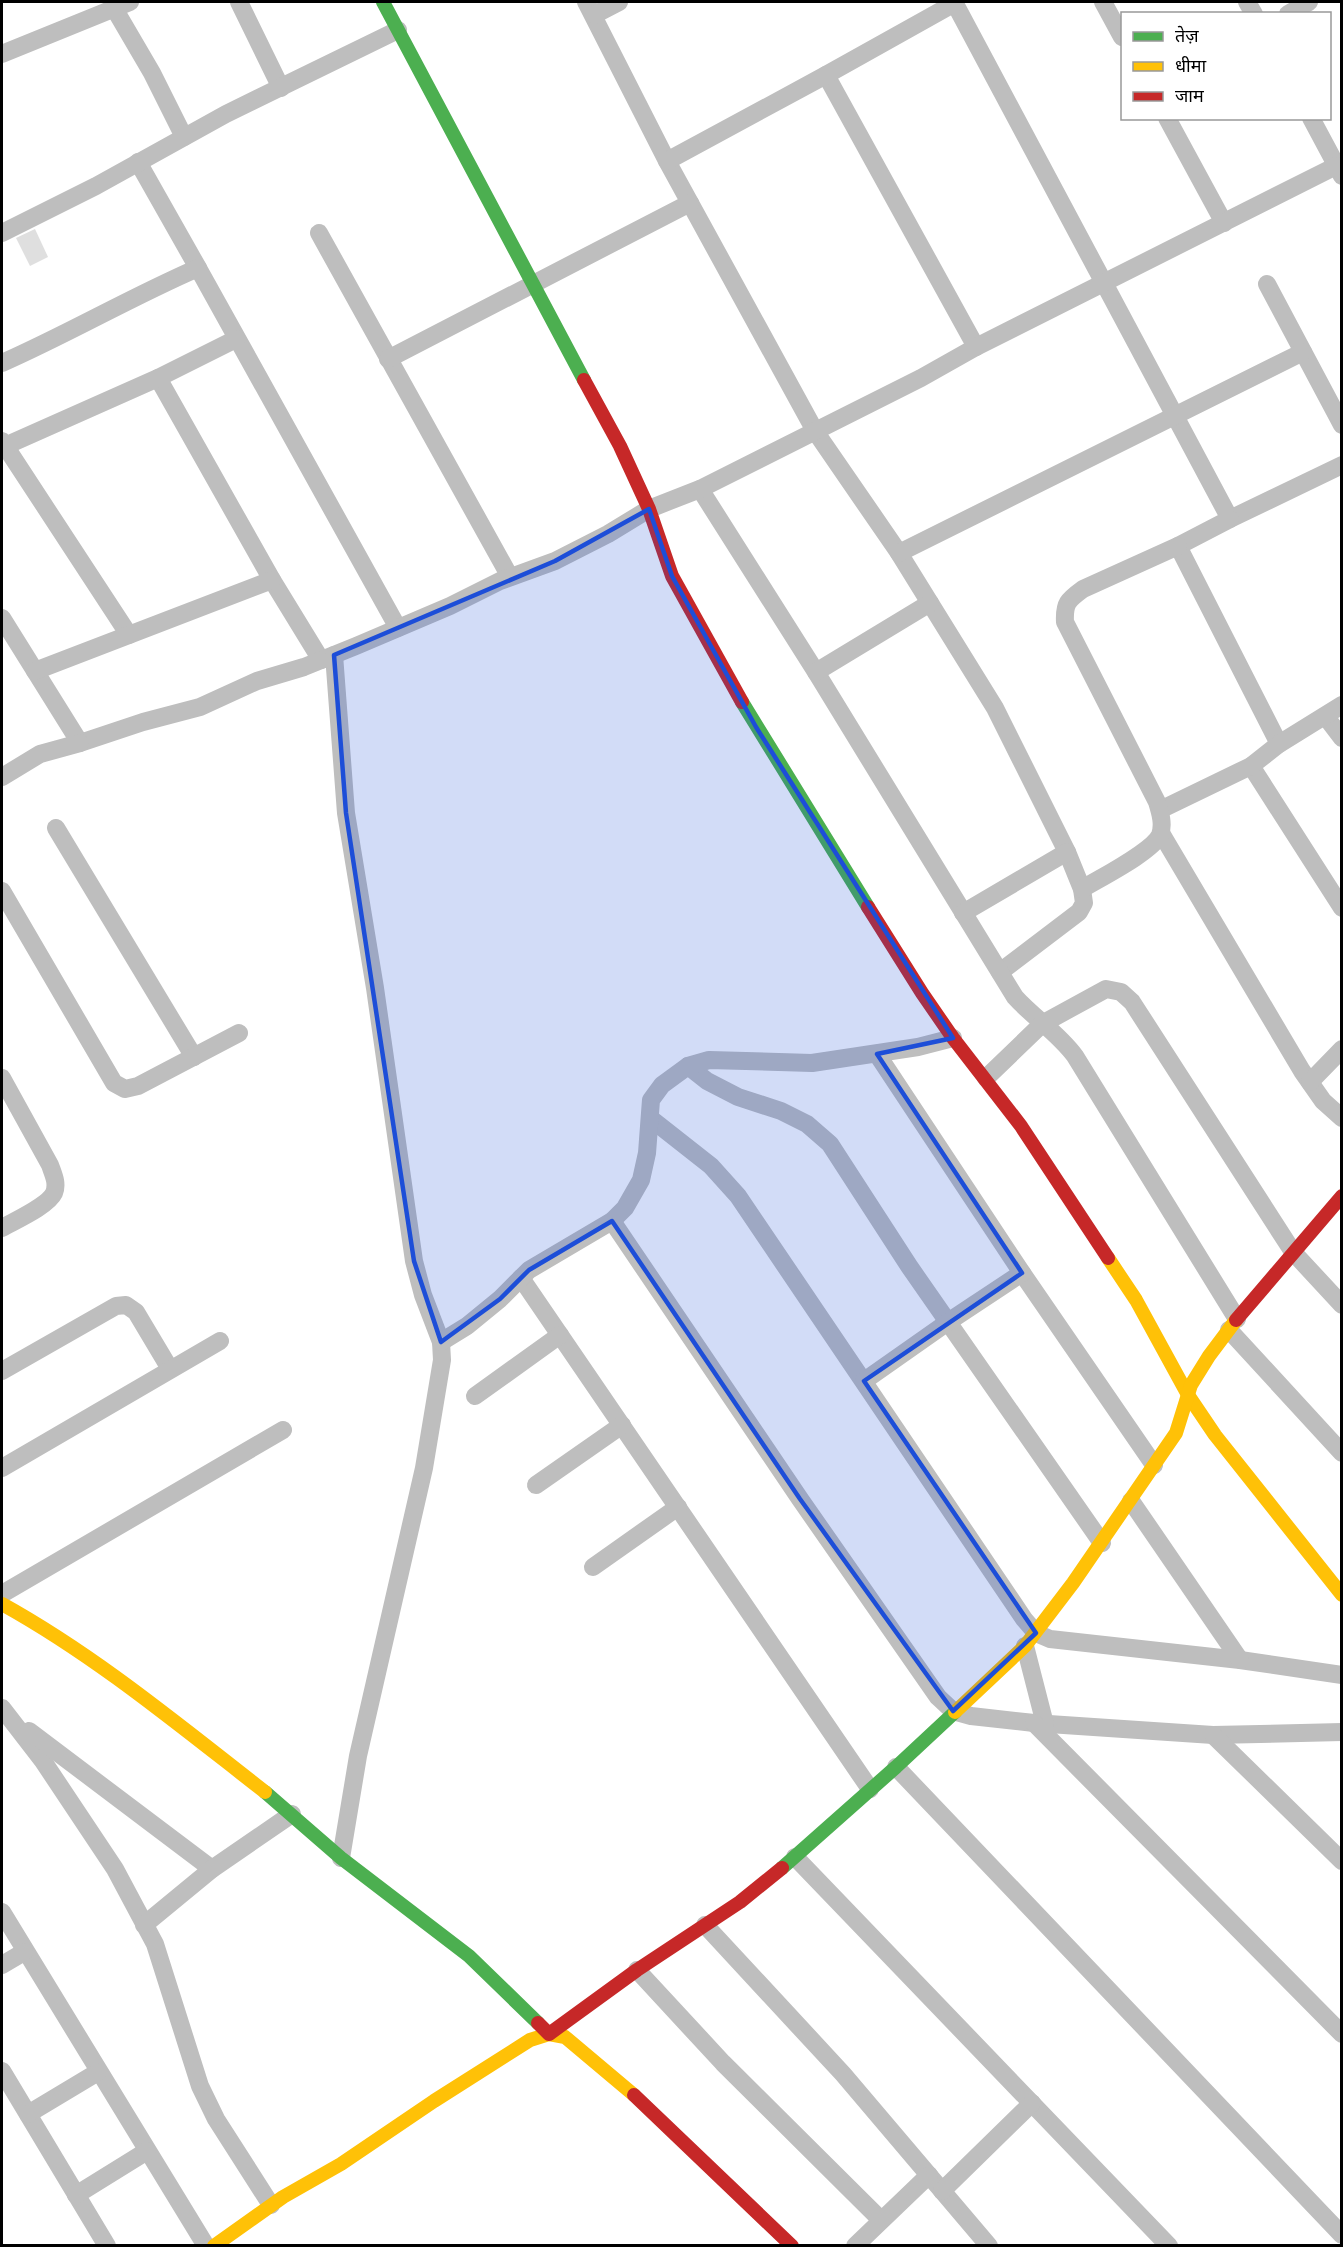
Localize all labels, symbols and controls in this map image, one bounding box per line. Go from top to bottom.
legend [1121,12,1331,120]
text: तेज़ [1175,24,1199,47]
text: धीमा [1175,54,1206,77]
text: जाम [1175,84,1205,107]

